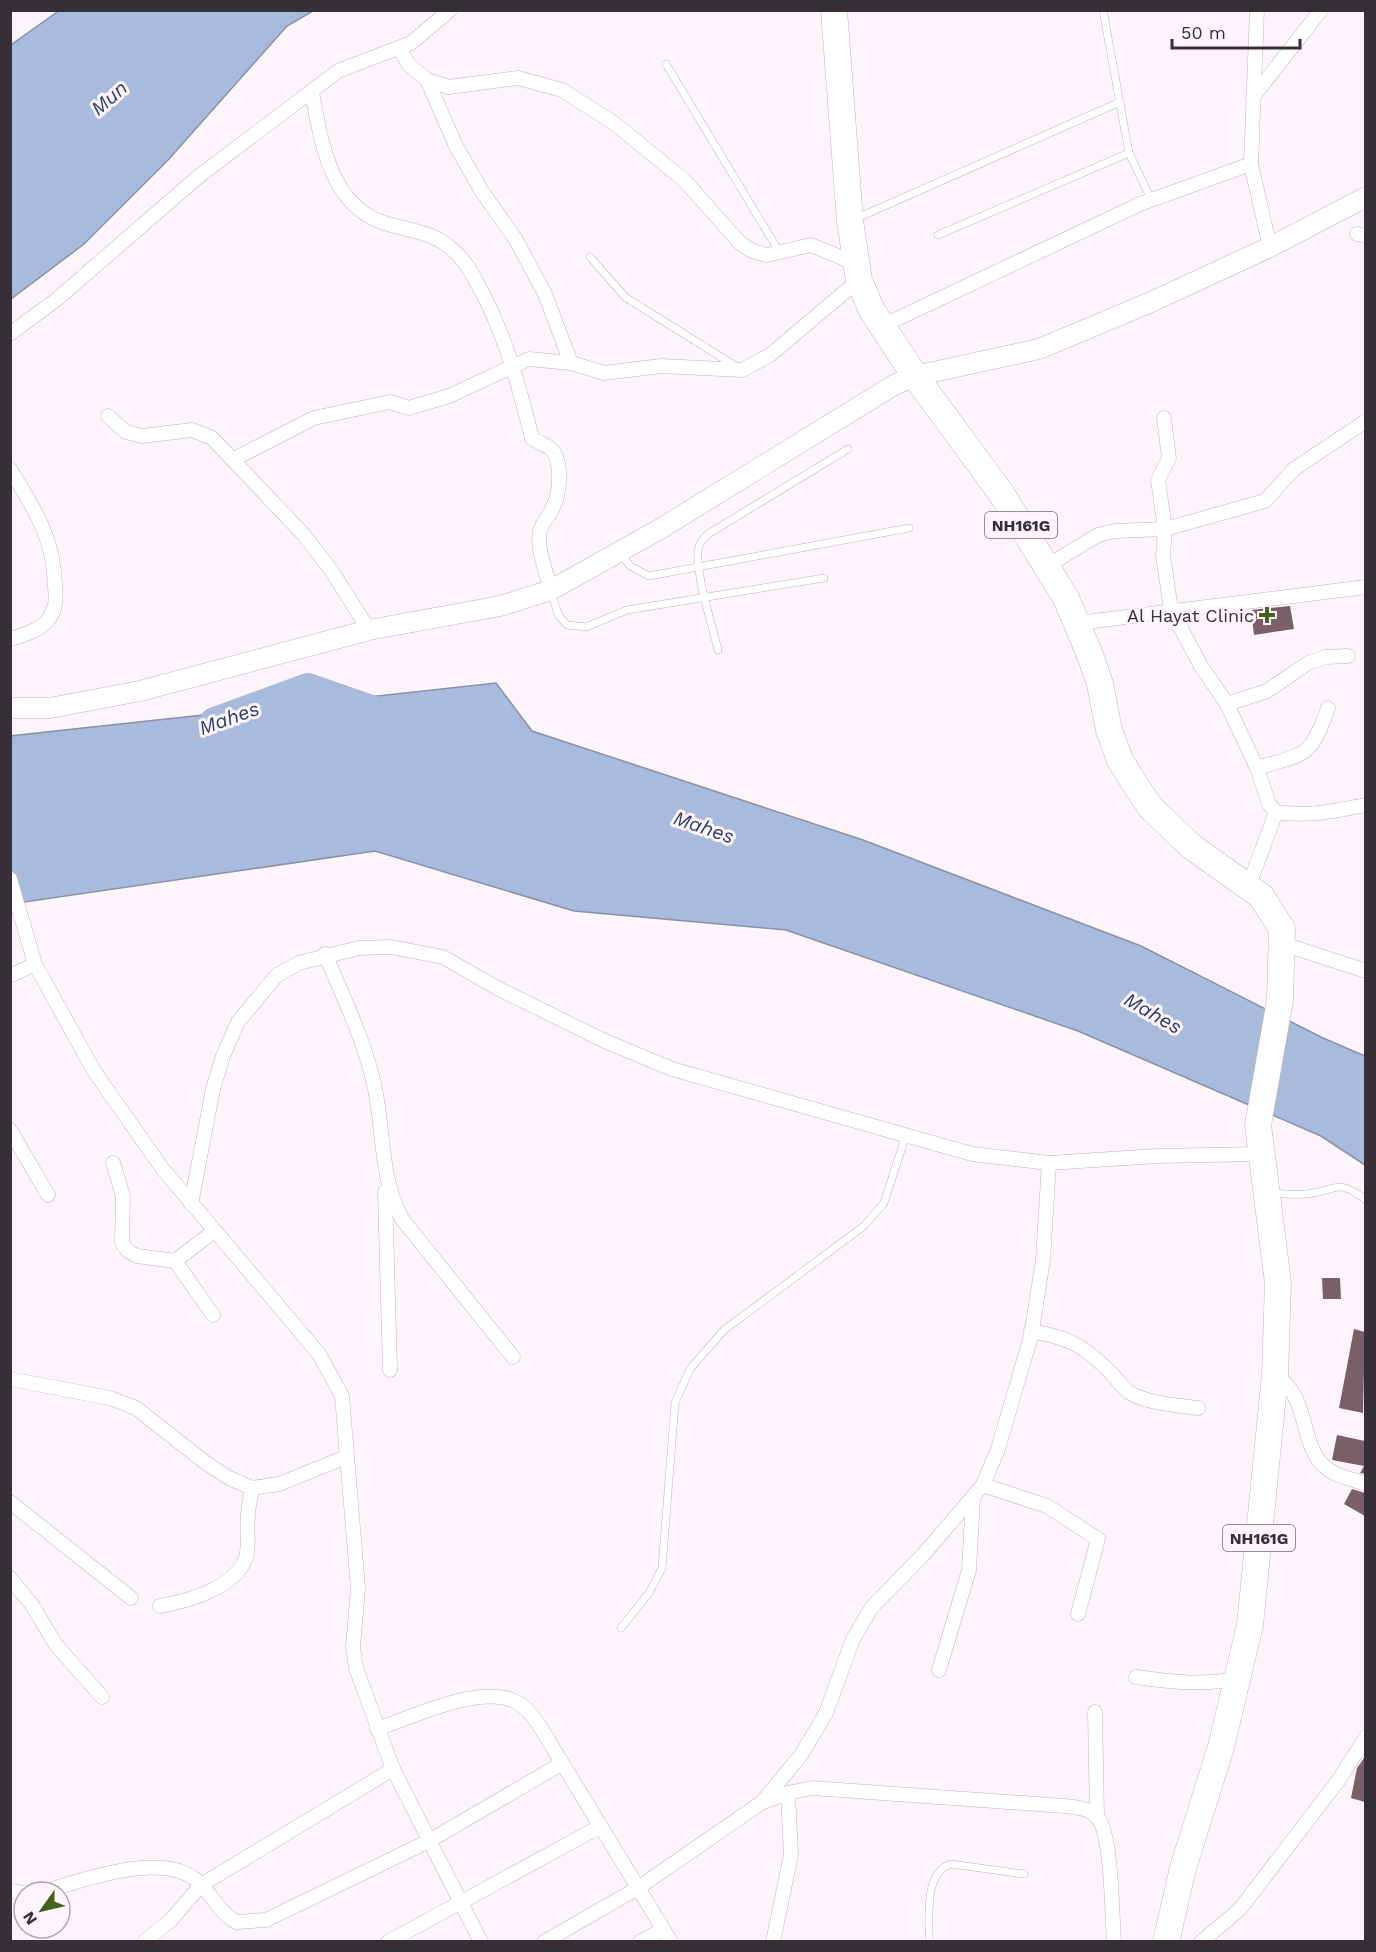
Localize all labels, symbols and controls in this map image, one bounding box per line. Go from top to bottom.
scale bar [1172,12,1300,50]
text: 50 m [1181,22,1226,43]
water label: Mun [86,76,132,120]
road number: NH161G [985,512,1057,538]
place label: Al Hayat Clinic [1127,605,1254,626]
marker: Al Hayat Clinic [1258,606,1276,624]
water label: Mahes [196,696,262,740]
water label: Mahes [671,805,737,849]
water label: Mahes [1120,987,1186,1039]
road number: NH161G [1223,1525,1295,1551]
north arrow [12,1880,72,1940]
text: N [19,1908,41,1928]

